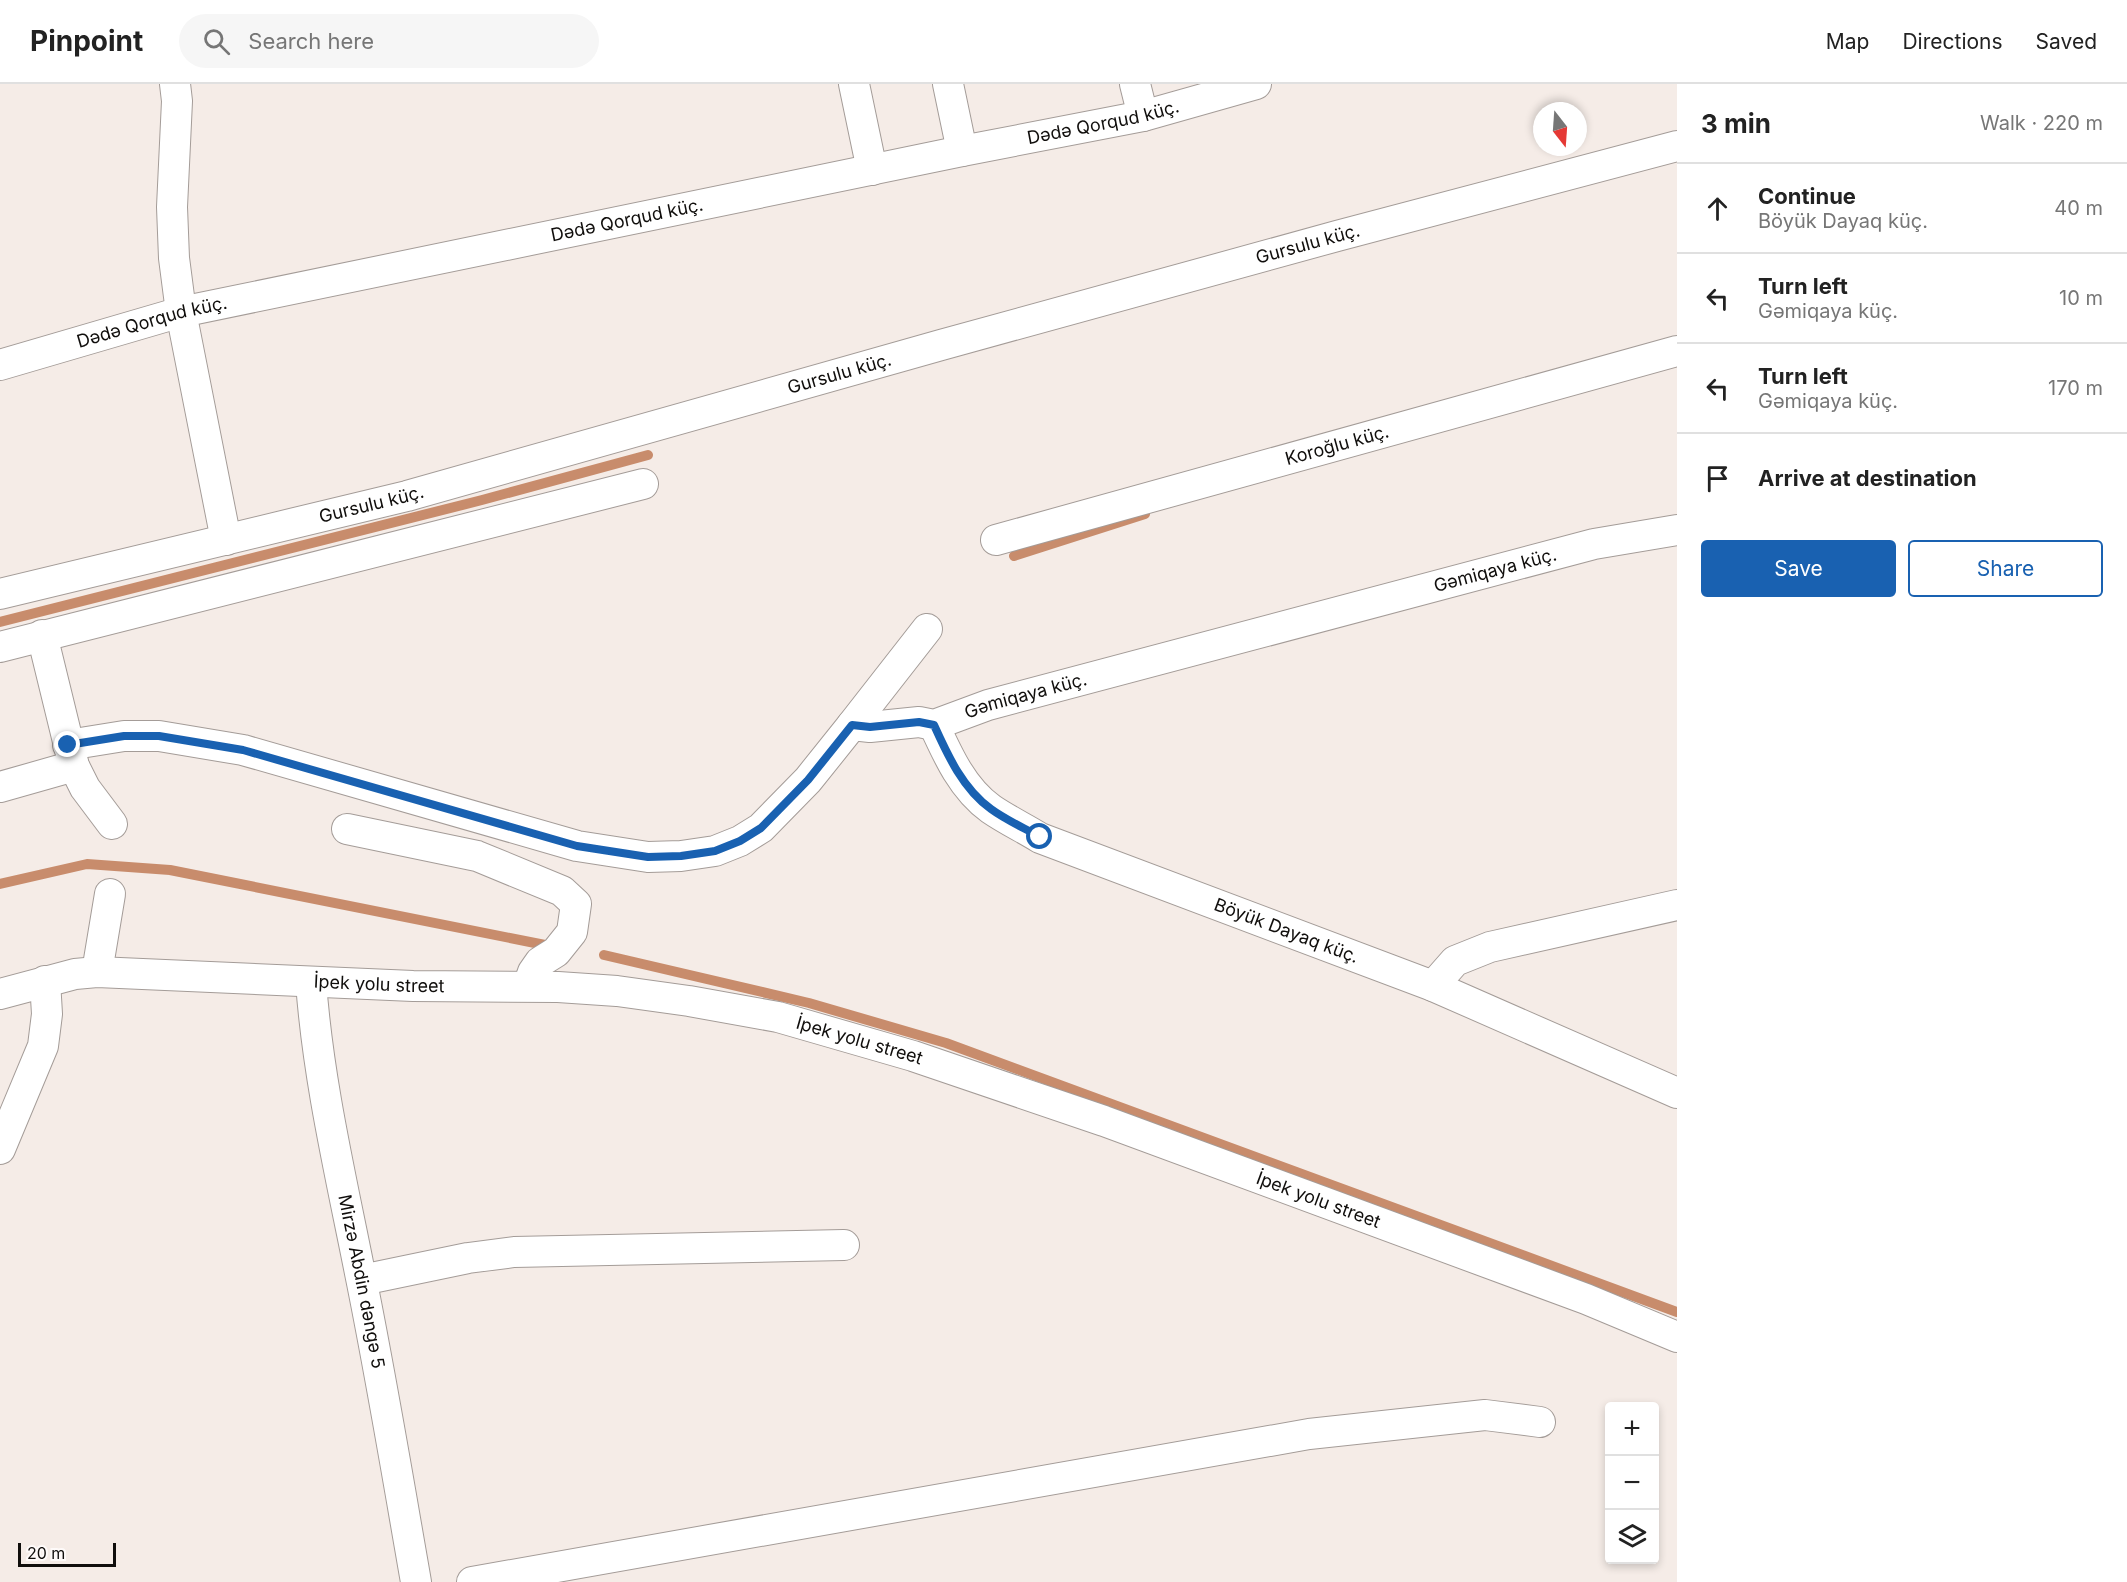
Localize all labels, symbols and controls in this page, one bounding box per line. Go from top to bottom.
search box [179,14,599,68]
text: Pinpoint [30,24,143,58]
icon: search [200,25,233,58]
text: Search here [248,28,374,54]
text: Map [1826,29,1869,54]
text: Directions [1902,29,2003,54]
text: Saved [2036,29,2097,54]
street label: Dədə Qorqud küç. [1025,95,1181,148]
north arrow [1533,102,1587,156]
text: 3 min [1701,108,1771,139]
text: Walk · 220 m [1980,111,2103,135]
text: Continue [1758,183,1856,209]
icon: ahead [1701,192,1734,225]
street label: Dədə Qorqud küç. [549,194,705,245]
text: 40 m [2054,196,2103,220]
text: Böyük Dayaq küç. [1758,209,1928,233]
street label: Gursulu küç. [1253,219,1362,268]
text: Turn left [1758,273,1848,299]
icon: left [1701,282,1734,315]
text: 10 m [2059,286,2103,310]
street label: Dədə Qorqud küç. [74,292,229,352]
text: Gəmiqaya küç. [1758,299,1898,323]
street label: Gursulu küç. [785,349,894,398]
text: Turn left [1758,363,1848,389]
icon: left [1701,372,1734,405]
text: 170 m [2048,376,2103,400]
text: Gəmiqaya küç. [1758,389,1898,413]
street label: Koroğlu küç. [1283,420,1391,469]
icon: arrive [1701,462,1734,495]
text: Arrive at destination [1758,465,1977,491]
street label: Gursulu küç. [317,481,426,527]
button: Save [1701,540,1896,597]
button: Share [1908,540,2103,597]
street label: Gəmiqaya küç. [1431,543,1559,596]
street label: Gəmiqaya küç. [961,668,1089,723]
route end [54,731,80,757]
route start [1026,823,1052,849]
street label: Böyük Dayaq küç. [1211,894,1362,967]
street label: İpek yolu street [313,970,445,996]
street label: İpek yolu street [794,1011,926,1069]
street label: İpek yolu street [1254,1166,1384,1232]
street label: Mirzə Abdin dəngə 5 [334,1193,389,1370]
map controls [1605,1402,1659,1564]
button: + [1605,1402,1659,1456]
button: − [1605,1456,1659,1510]
button: layers [1605,1510,1659,1564]
scale bar [18,1540,116,1568]
text: 20 m [27,1543,65,1563]

